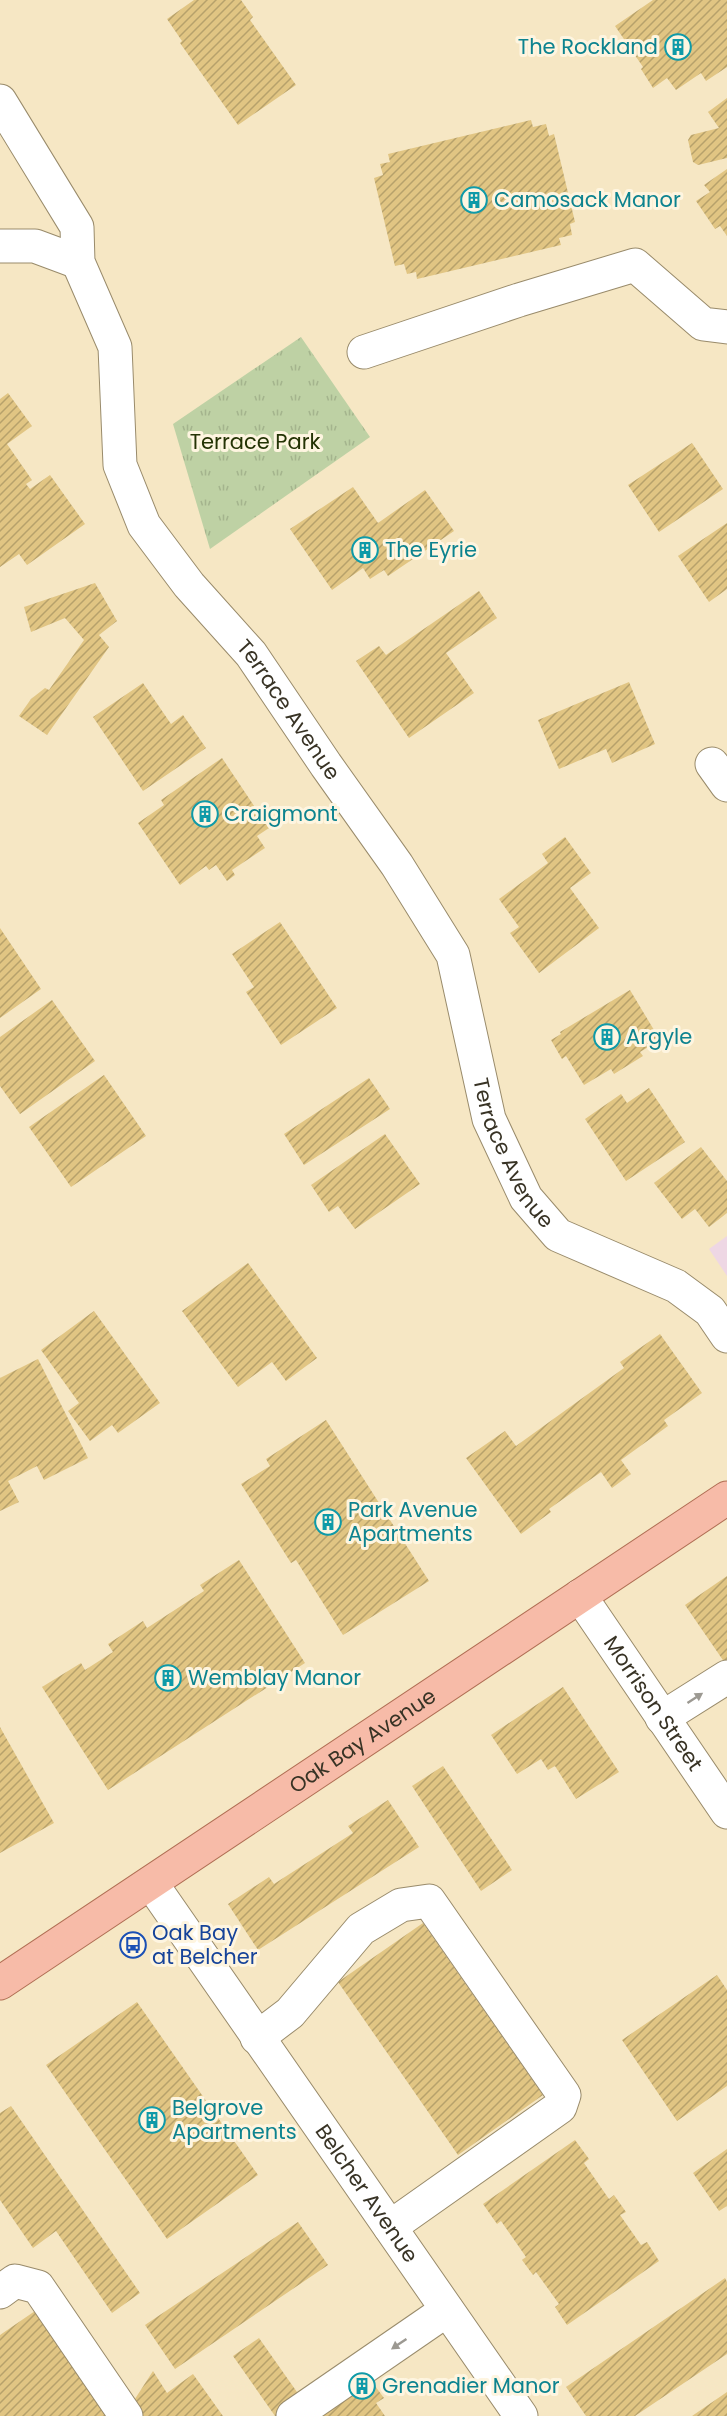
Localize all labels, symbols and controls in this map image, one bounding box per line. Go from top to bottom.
place label: The Rockland [518,32,658,61]
building icon: The Rockland [663,32,693,62]
building icon: Camosack Manor [459,185,489,215]
place label: Camosack Manor [494,185,681,214]
park label: Terrace Park [190,427,320,456]
building icon: The Eyrie [350,535,380,565]
place label: The Eyrie [385,535,477,564]
street label: Terrace Avenue [230,633,347,786]
building icon: Craigmont [190,799,220,829]
place label: Craigmont [224,799,338,828]
building icon: Argyle [592,1022,622,1052]
place label: Argyle [626,1022,692,1051]
street label: Terrace Avenue [466,1075,561,1234]
place label: Park Avenue Apartments [348,1495,477,1548]
building icon: Park Avenue Apartments [313,1507,343,1537]
street label: Morrison Street [597,1630,710,1776]
building icon: Wemblay Manor [153,1663,183,1693]
place label: Wemblay Manor [188,1663,361,1692]
street label: Oak Bay Avenue [283,1681,441,1800]
one-way arrow [687,1692,703,1703]
place label: Oak Bay at Belcher [152,1918,258,1971]
bus stop icon: Oak Bay at Belcher [118,1930,148,1960]
place label: Belgrove Apartments [172,2093,297,2146]
building icon: Belgrove Apartments [137,2105,167,2135]
street label: Belcher Avenue [309,2118,425,2268]
one-way arrow [392,2338,408,2350]
building icon: Grenadier Manor [347,2371,377,2401]
place label: Grenadier Manor [382,2371,560,2400]

